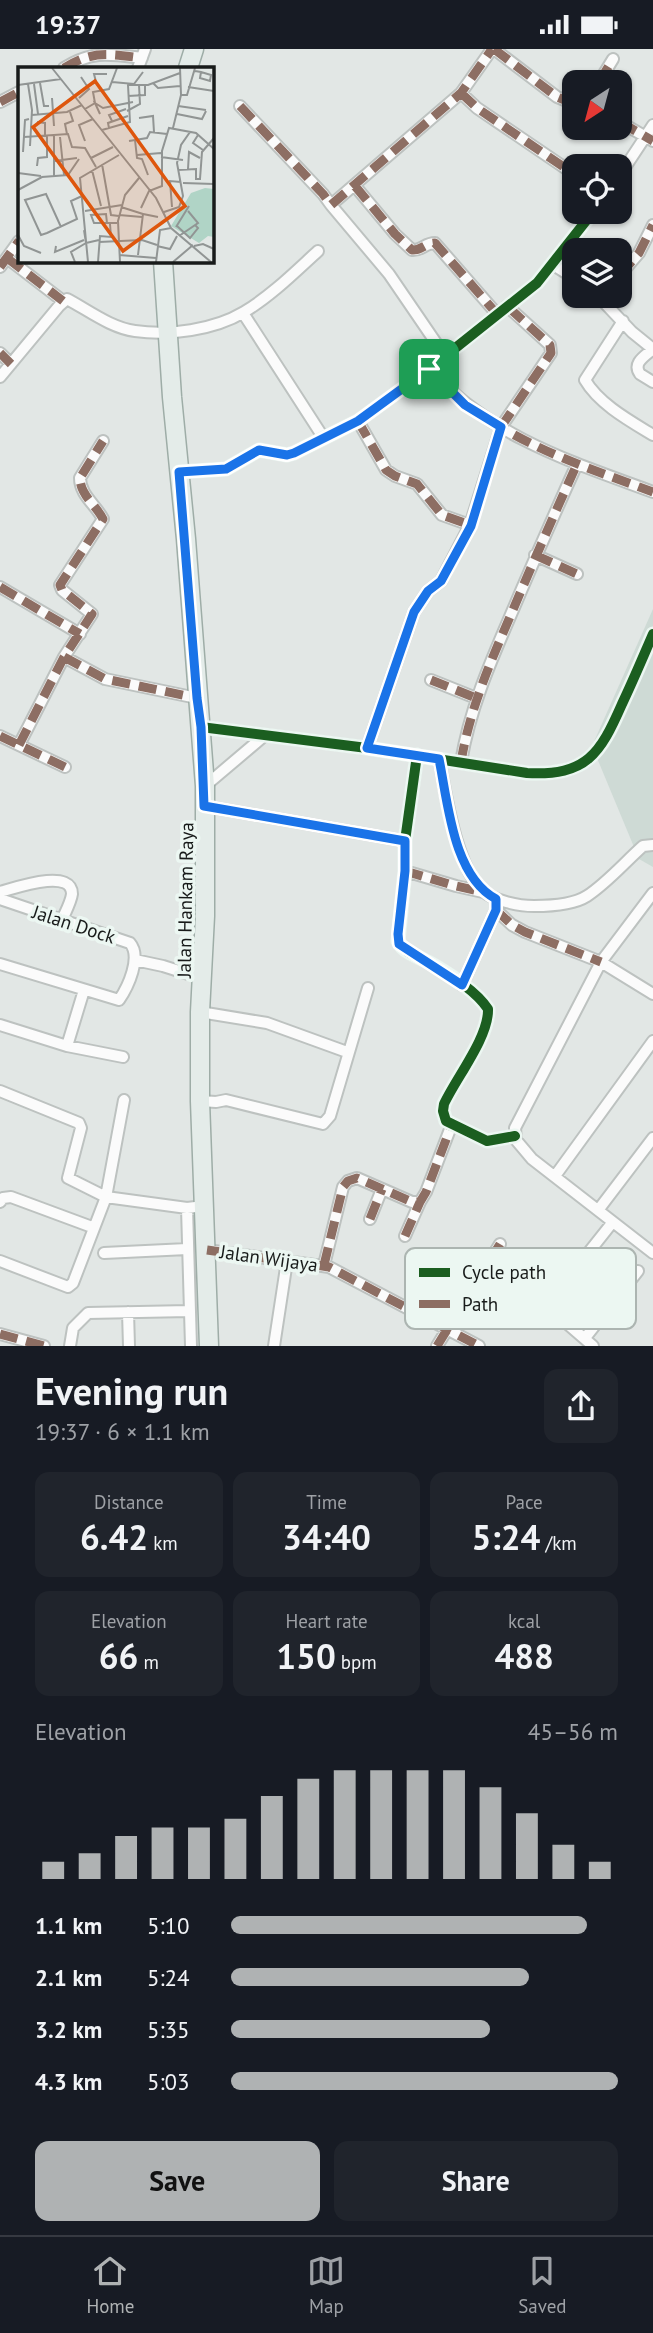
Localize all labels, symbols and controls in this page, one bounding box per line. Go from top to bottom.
text: 19:37 [35,8,101,41]
inset map [18,67,214,263]
north arrow [562,70,632,140]
map controls [562,70,632,308]
button: locate [562,154,632,224]
button: layers [562,238,632,308]
pin [399,339,459,399]
icon: arrive [410,350,448,388]
street label: Jalan Hankam Raya [172,822,198,979]
street label: Jalan Dock [29,899,118,949]
street label: Jalan Wijaya [217,1239,320,1277]
legend [405,1248,636,1329]
text: Cycle path [462,1260,546,1284]
text: Path [462,1292,498,1316]
text: Evening run [35,1366,228,1415]
button: share [544,1369,618,1443]
text: 19:37 · 6 × 1.1 km [35,1417,210,1446]
text: Distance [94,1490,164,1514]
text: Time [306,1490,347,1514]
text: Pace [506,1490,543,1514]
text: 6.42 [80,1514,148,1560]
text: 34:40 [282,1514,371,1560]
text: 5:24 [472,1514,540,1560]
text: km [148,1531,178,1555]
text: /km [540,1531,577,1555]
text: Elevation [91,1609,167,1633]
text: Heart rate [285,1609,368,1633]
text: kcal [508,1609,540,1633]
text: 66 [99,1633,138,1679]
text: 150 [276,1633,336,1679]
text: 488 [494,1633,554,1679]
text: m [138,1650,159,1674]
text: bpm [336,1650,377,1674]
text: Elevation [35,1717,127,1746]
text: 45–56 m [528,1717,618,1746]
text: 1.1 km [35,1911,102,1940]
text: 5:10 [147,1911,190,1940]
text: 2.1 km [35,1963,102,1992]
text: 5:24 [147,1963,190,1992]
text: 3.2 km [35,2015,102,2044]
text: 5:35 [147,2015,190,2044]
text: 4.3 km [35,2067,102,2096]
text: 5:03 [147,2067,190,2096]
button: Save [35,2141,320,2221]
button: Share [334,2141,618,2221]
tab: Home [86,2252,134,2318]
tab: Map [307,2252,345,2318]
tab: Saved [518,2252,567,2318]

